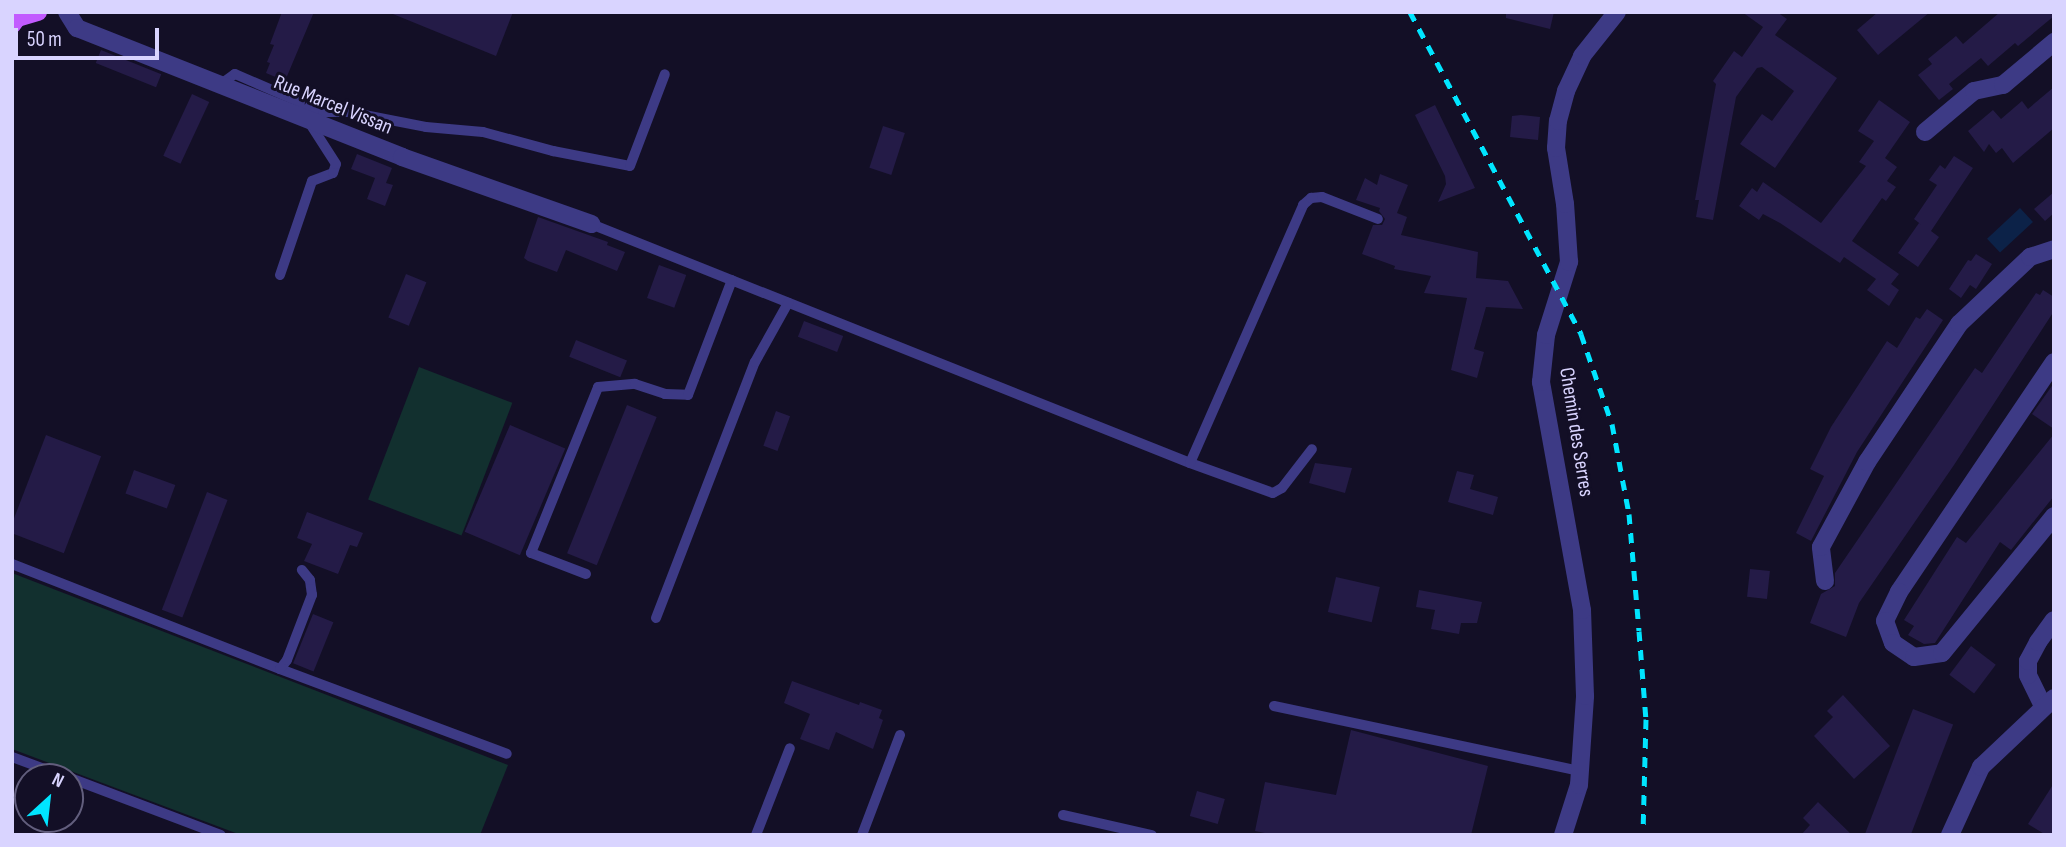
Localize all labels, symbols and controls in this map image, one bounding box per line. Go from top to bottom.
scale bar [18,14,163,58]
text: 50 m [27,27,62,52]
street label: Rue Marcel Vissan [270,70,396,140]
street label: Chemin des Serres [1553,366,1599,498]
north arrow [14,763,84,833]
text: N [48,768,68,793]

